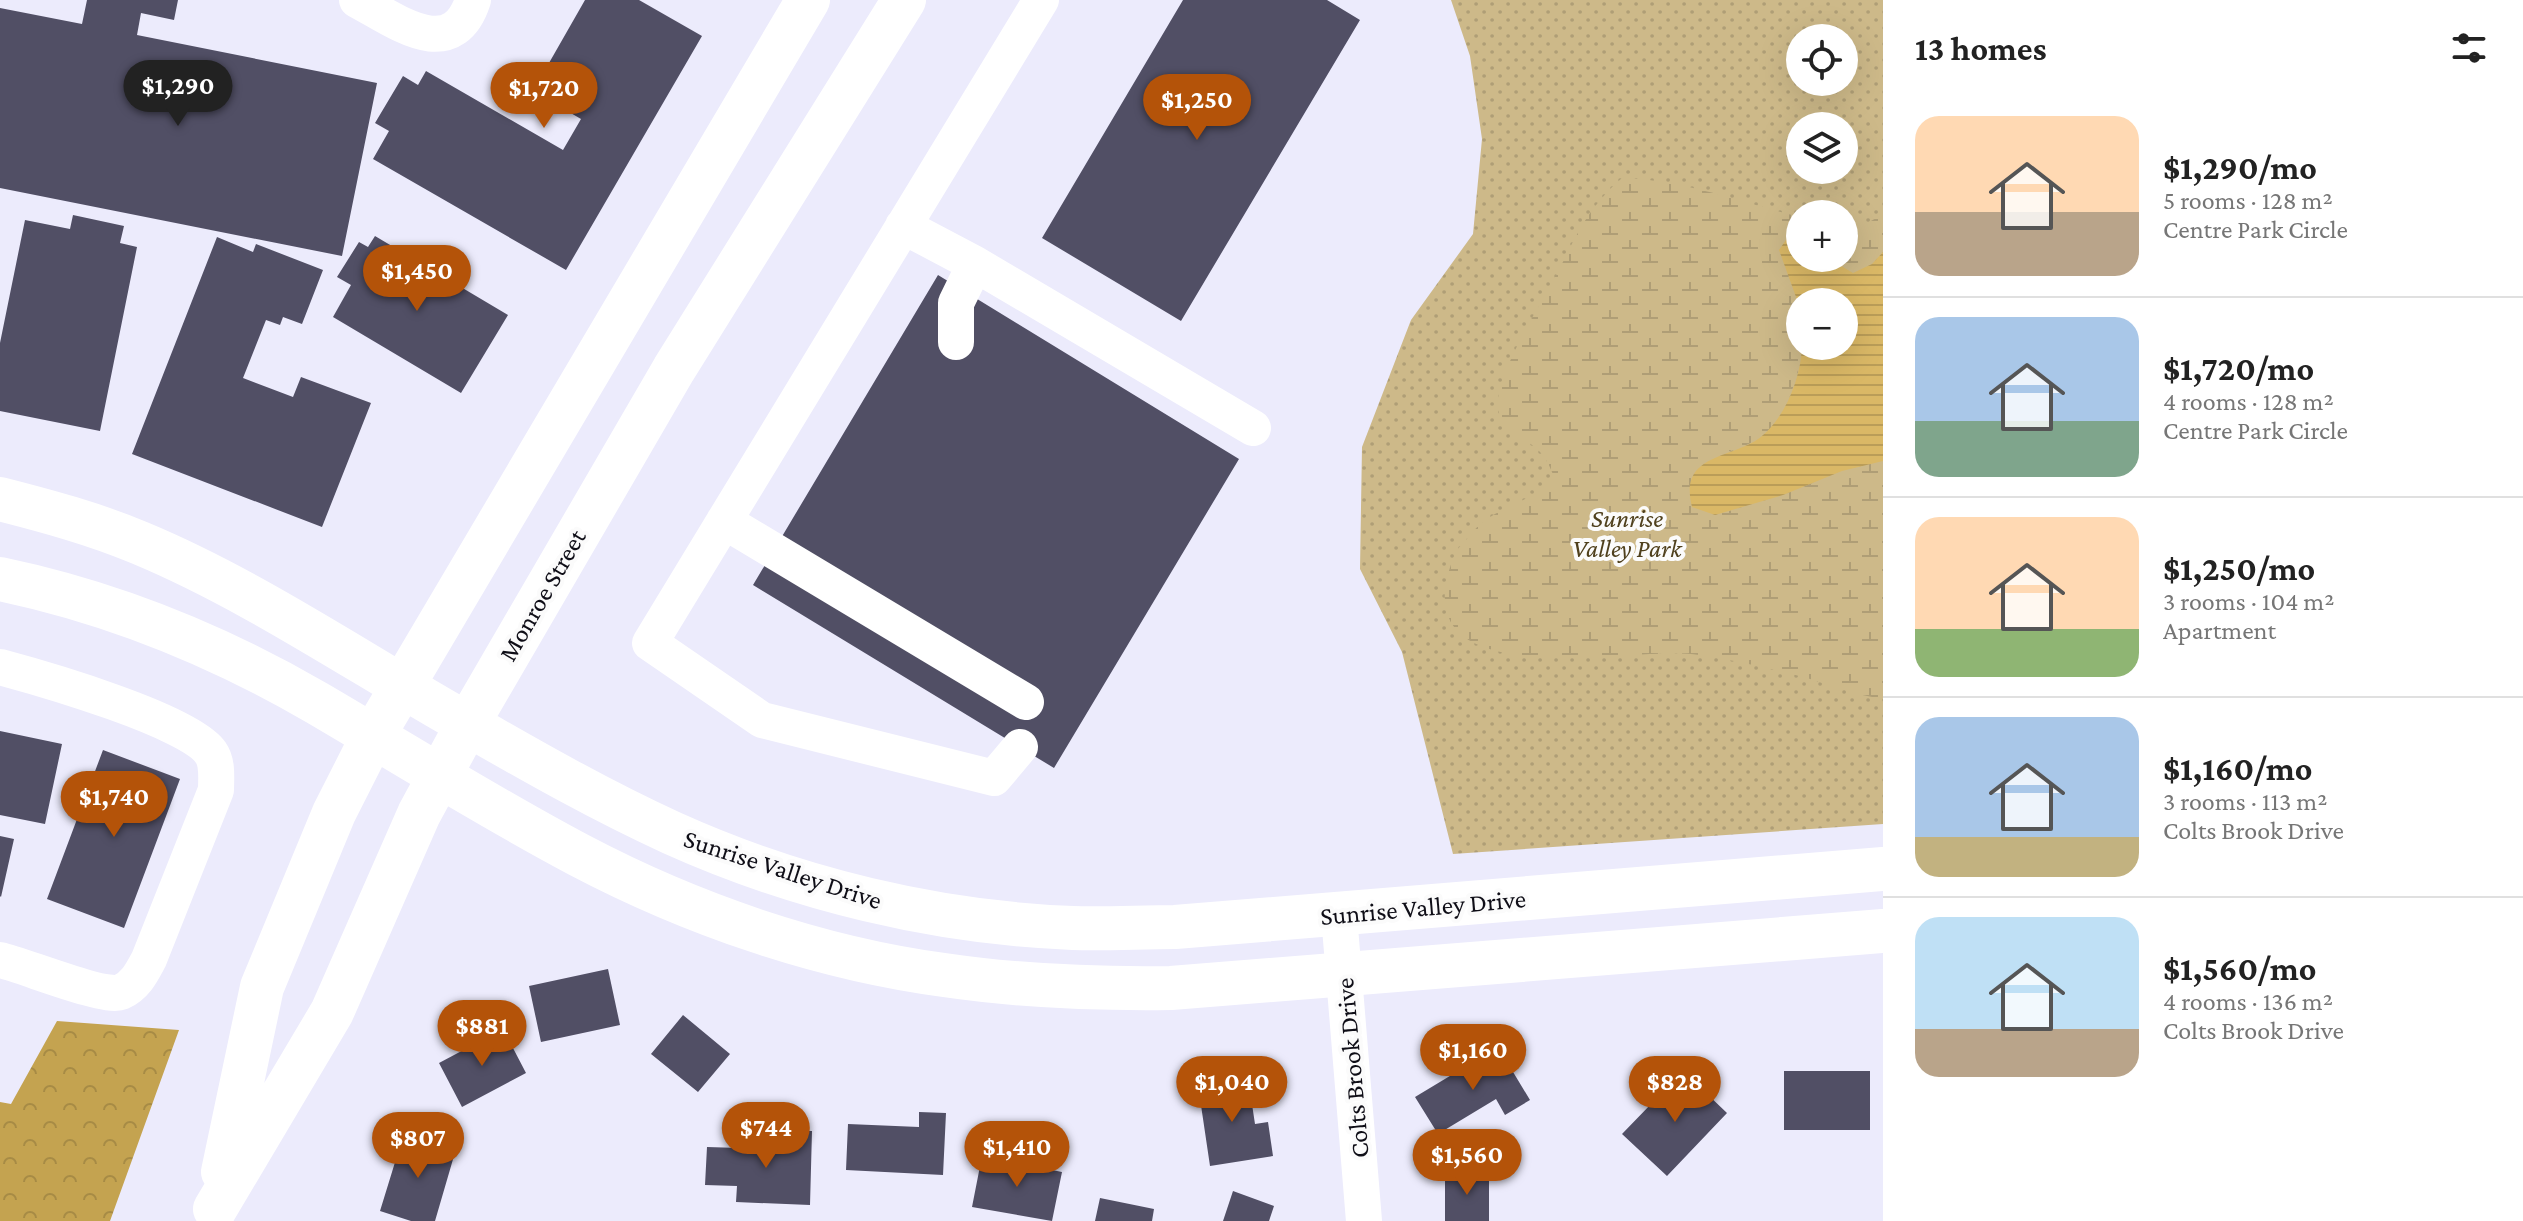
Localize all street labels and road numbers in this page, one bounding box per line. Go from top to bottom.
street label: Monroe Street [493,524,592,666]
street label: Sunrise Valley Drive [680,824,886,915]
street label: Sunrise Valley Drive [1319,884,1527,931]
street label: Colts Brook Drive [1330,977,1375,1159]

